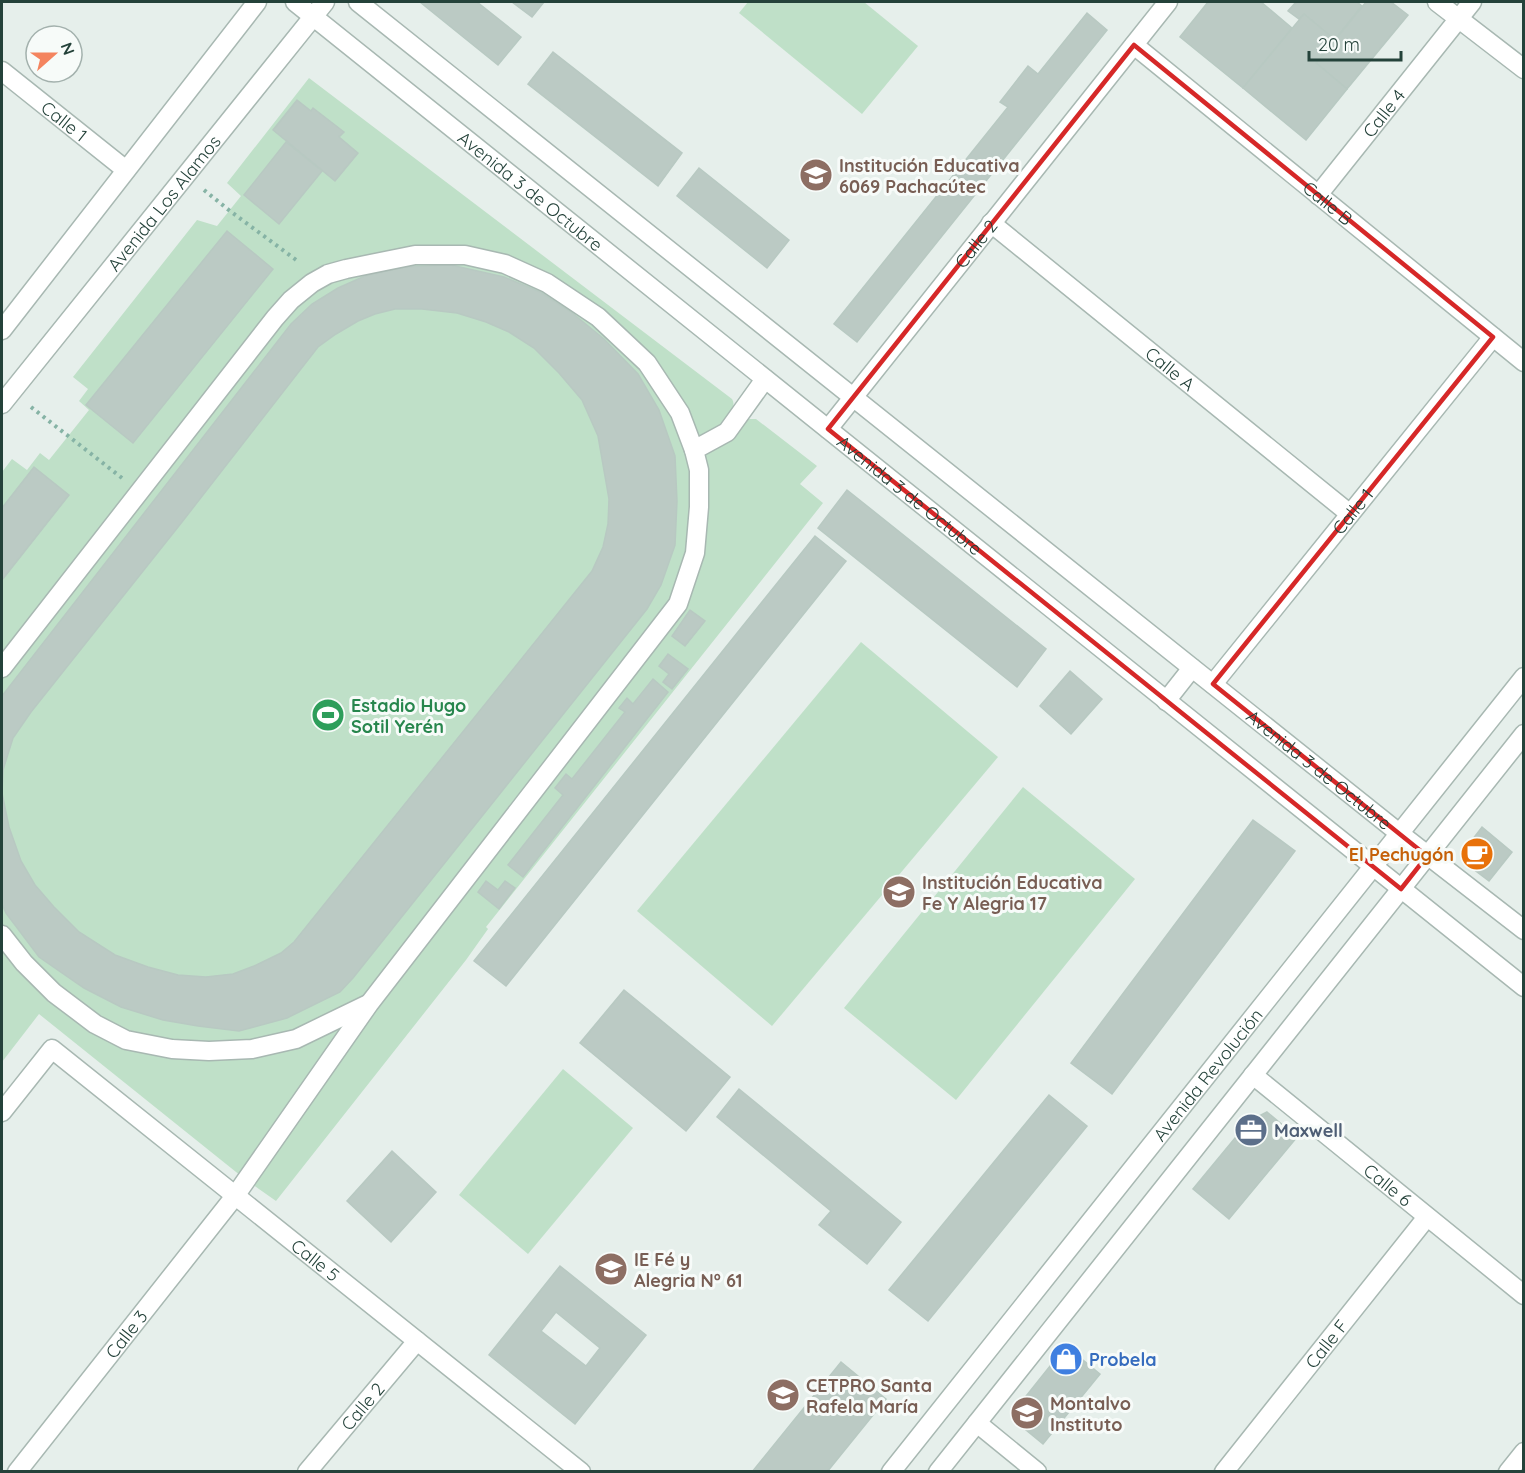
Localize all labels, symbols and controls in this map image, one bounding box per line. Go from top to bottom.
north arrow [24,24,84,84]
scale bar [1309,24,1400,62]
text: 20 m [1318,33,1360,56]
text: N [57,40,79,58]
street label: Calle 4 [1357,84,1410,142]
street label: Calle 1 [37,96,92,146]
street label: Avenida 3 de Octubre [453,126,608,256]
street label: Avenida Los Alamos [102,130,225,276]
place label: Institución Educativa 6069 Pachacútec [839,154,1020,198]
school or university icon: Institución Educativa 6069 Pachacútec [798,157,834,193]
street label: Calle B [1298,176,1358,230]
street label: Calle 2 [949,215,1002,273]
street label: Calle A [1141,341,1200,396]
street label: Avenida 3 de Octubre [833,430,987,560]
street label: Calle 1 [1327,484,1378,539]
place label: Estadio Hugo Sotil Yerén [351,694,466,738]
sports icon: Estadio Hugo Sotil Yerén [310,697,346,733]
street label: Avenida 3 de Octubre [1242,704,1397,834]
cafe icon: El Pechugón [1459,836,1495,872]
place label: El Pechugón [1349,843,1454,866]
place label: Institución Educativa Fe Y Alegria 17 [922,871,1103,915]
school or university icon: Institución Educativa Fe Y Alegria 17 [881,874,917,910]
street label: Avenida Revolución [1148,1004,1267,1145]
office icon: Maxwell [1233,1112,1269,1148]
place label: Maxwell [1274,1119,1343,1142]
street label: Calle 6 [1359,1158,1417,1211]
street label: Calle 5 [287,1233,345,1286]
place label: IE Fé y Alegria N° 61 [634,1248,743,1292]
school or university icon: IE Fé y Alegria N° 61 [593,1251,629,1287]
street label: Calle 3 [100,1305,152,1363]
street label: Calle F [1300,1315,1353,1373]
shop icon: Probela [1048,1341,1084,1377]
place label: Probela [1089,1348,1157,1371]
place label: CETPRO Santa Rafela María [806,1374,932,1418]
street label: Calle 2 [336,1377,389,1435]
school or university icon: CETPRO Santa Rafela María [765,1377,801,1413]
place label: Montalvo Instituto [1050,1392,1131,1436]
school or university icon: Montalvo Instituto [1009,1395,1045,1431]

